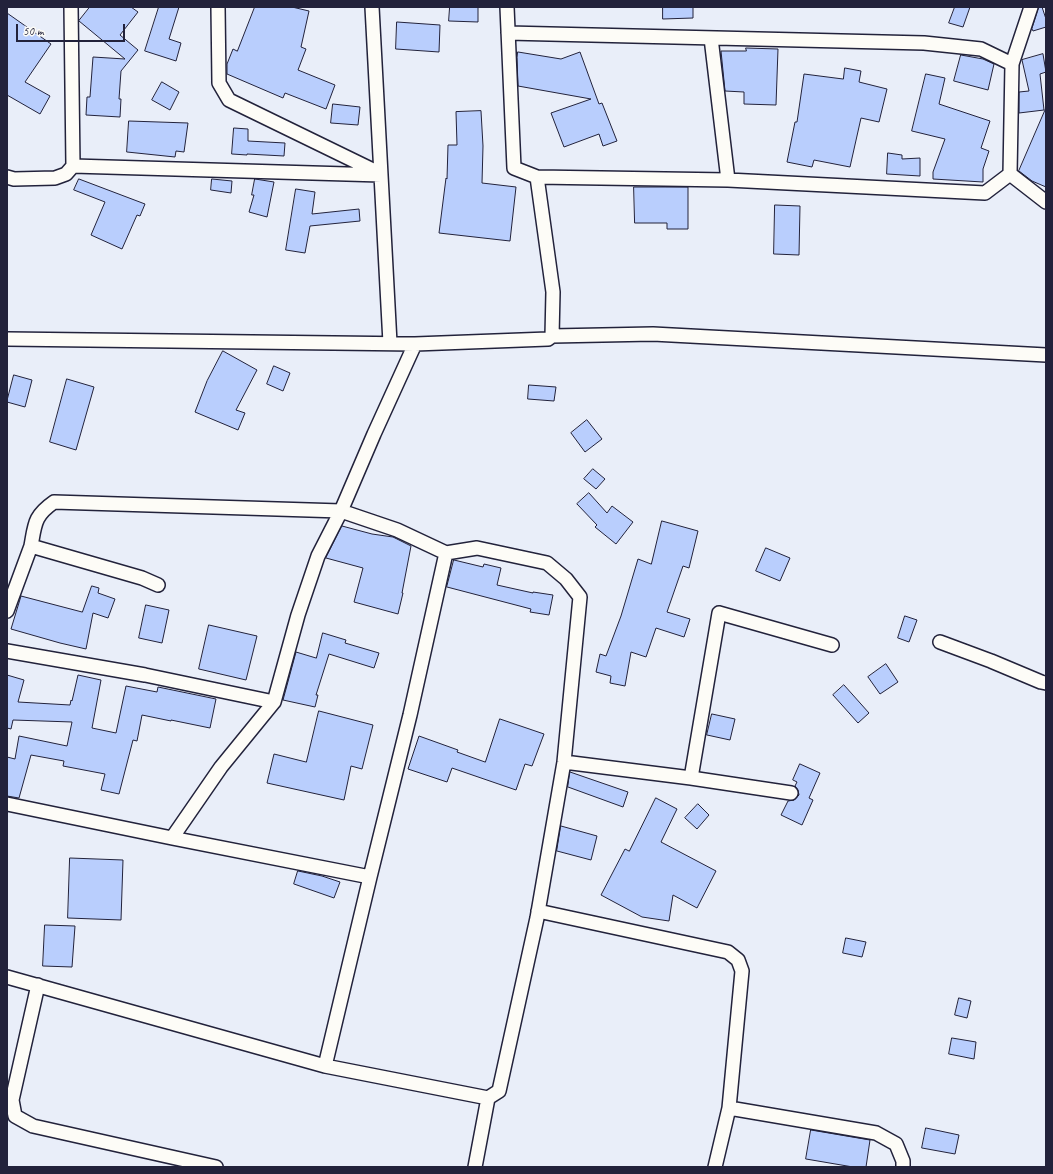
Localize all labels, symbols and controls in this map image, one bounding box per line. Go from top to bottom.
scale bar [18,16,127,42]
text: 50 m [23,23,43,39]

